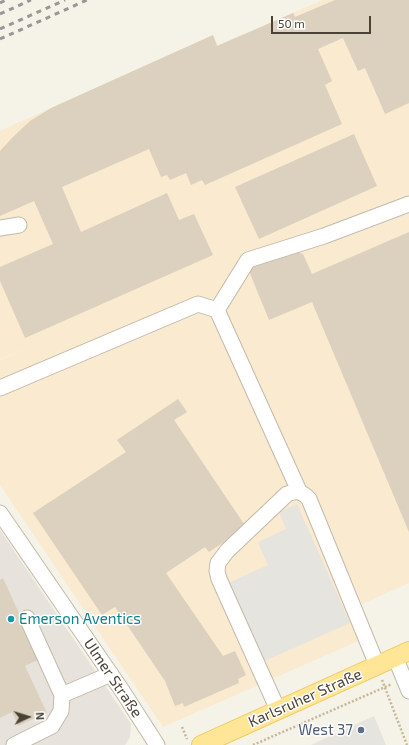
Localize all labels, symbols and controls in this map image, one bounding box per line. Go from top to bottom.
scale bar [273,8,373,34]
text: 50 m [278,16,305,30]
place label: Emerson Aventics [19,610,141,628]
marker: Emerson Aventics [6,614,16,624]
street label: Ulmer Straße [80,635,146,721]
street label: Karlsruher Straße [245,665,365,731]
north arrow [8,697,48,737]
text: N [34,712,47,721]
place label: West 37 [298,721,353,739]
marker: West 37 [356,725,366,735]

